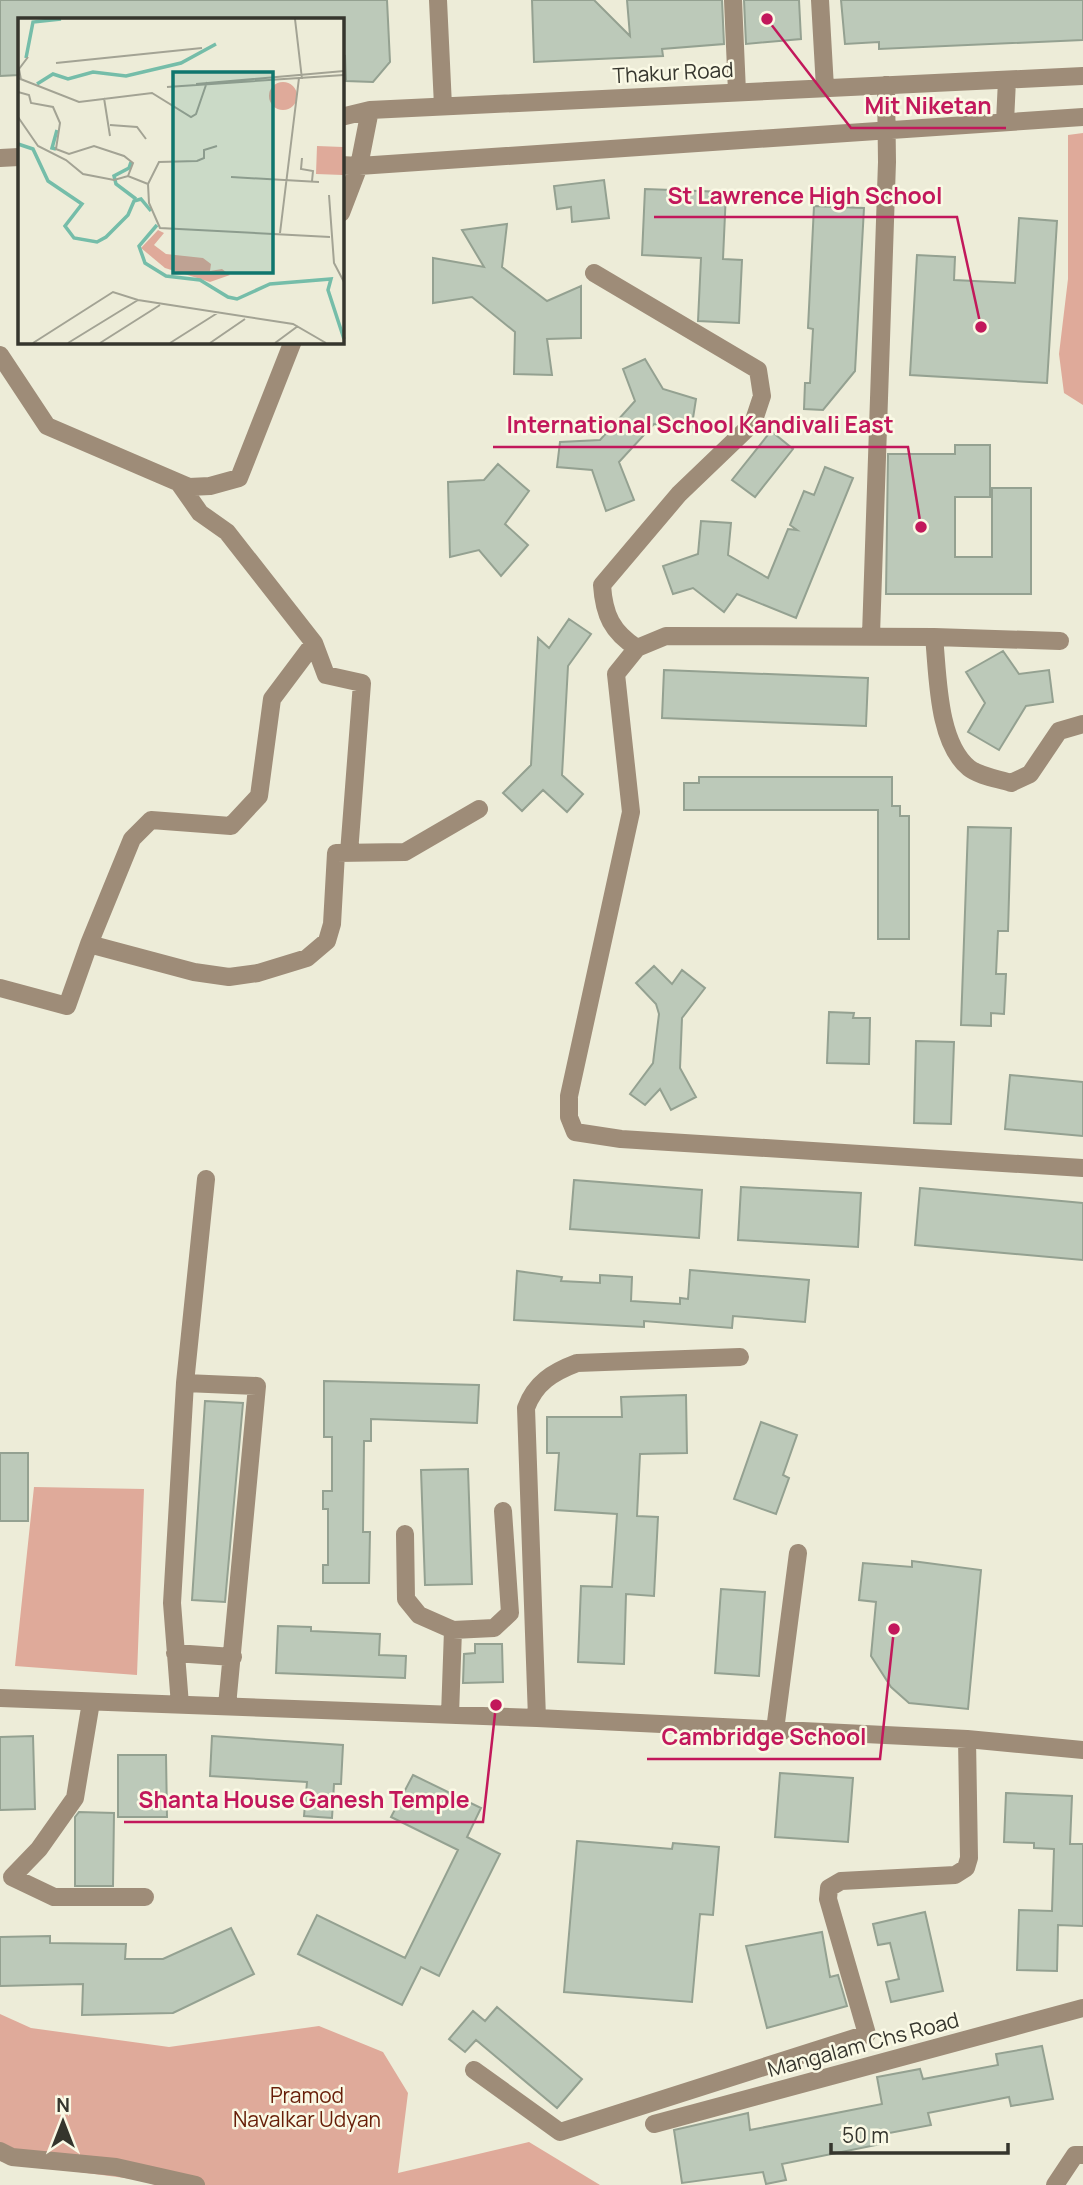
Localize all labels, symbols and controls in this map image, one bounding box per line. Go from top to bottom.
inset map [18,18,343,343]
street label: Thakur Road [612,55,734,89]
callout: Mit Niketan [851,84,1006,128]
text: Mit Niketan [864,89,992,121]
callout: St Lawrence High School [654,173,957,217]
text: St Lawrence High School [667,179,943,211]
callout: International School Kandivali East [493,403,908,447]
text: International School Kandivali East [506,408,894,440]
callout: Cambridge School [647,1715,880,1759]
text: Cambridge School [661,1720,867,1752]
callout: Shanta House Ganesh Temple [124,1778,483,1822]
text: Shanta House Ganesh Temple [138,1783,470,1815]
street label: Mangalam Chs Road [764,2005,962,2083]
park label: Pramod Navalkar Udyan [233,2081,381,2133]
north arrow [28,2087,98,2157]
text: N [56,2092,70,2118]
scale bar [831,2112,1008,2156]
text: 50 m [842,2121,889,2149]

